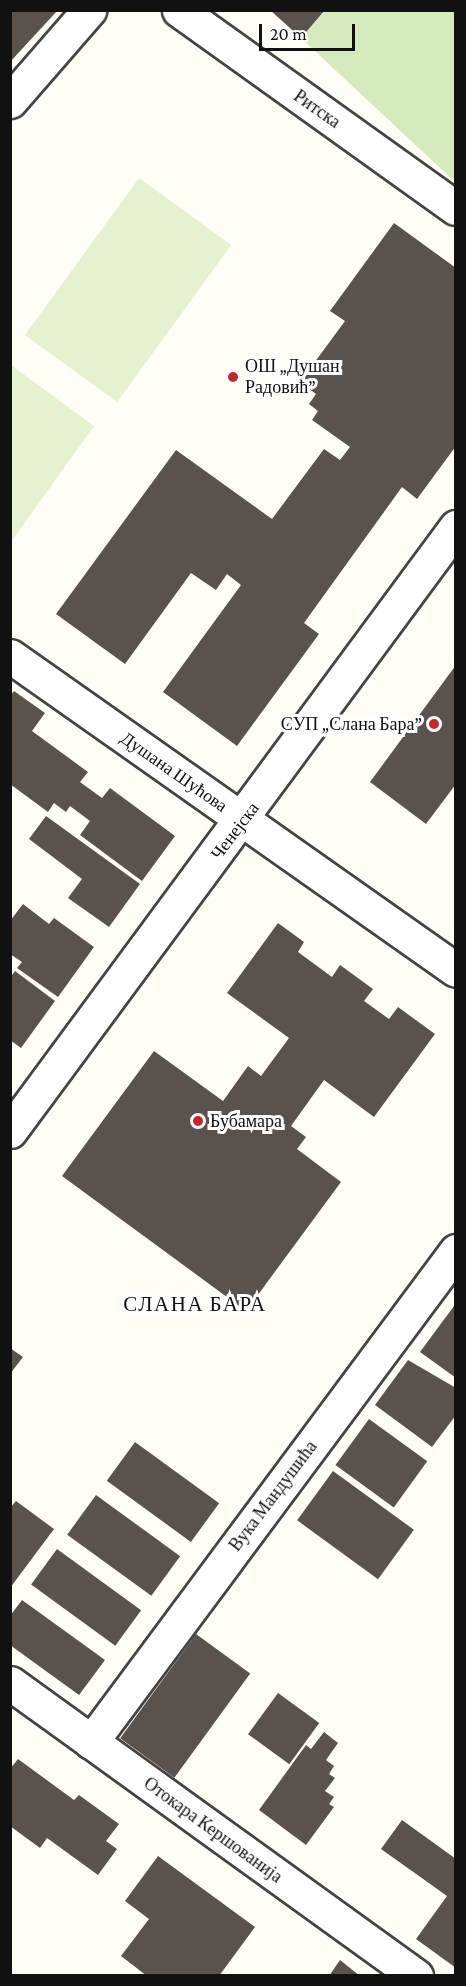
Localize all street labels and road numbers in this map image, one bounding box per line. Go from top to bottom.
street label: Ритска [289,85,345,133]
street label: Душана Шућова [116,727,232,817]
street label: Ченејска [206,798,264,864]
street label: Вука Мандушића [224,1436,322,1556]
street label: Отокара Кершованија [139,1772,287,1888]

